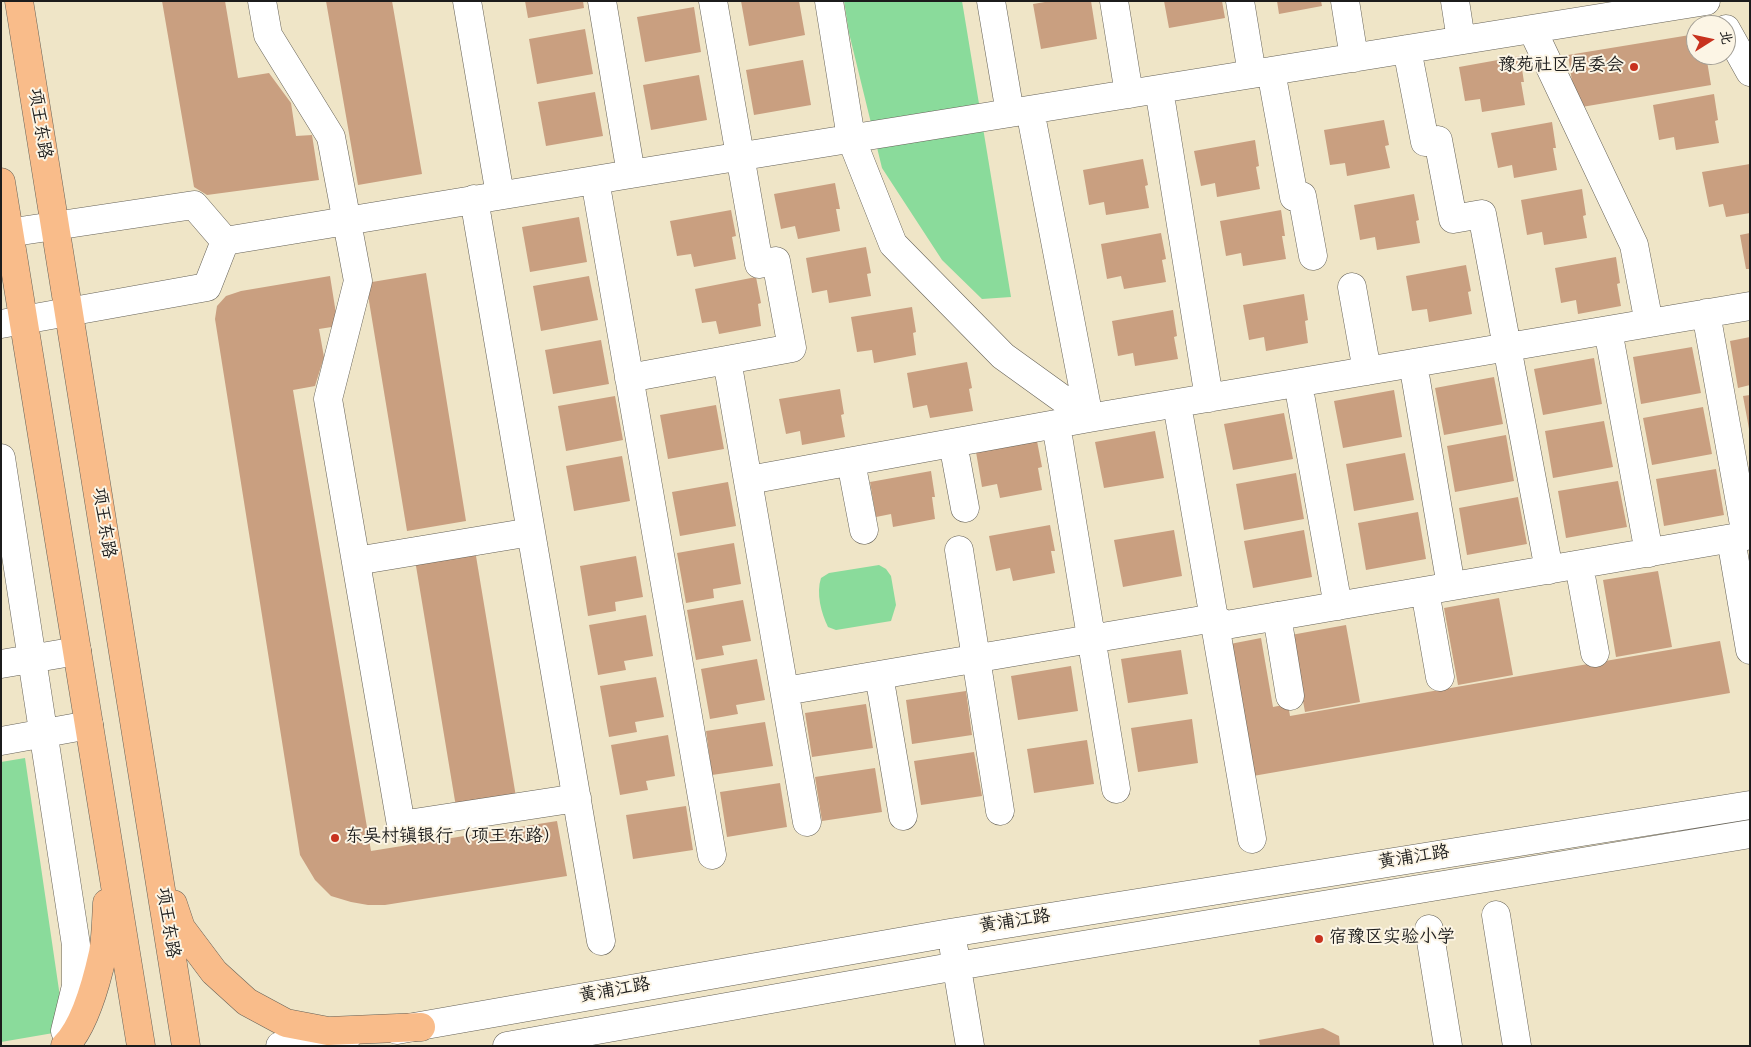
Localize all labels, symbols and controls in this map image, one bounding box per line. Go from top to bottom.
north arrow [1686,15,1736,65]
text: 北 [1714,29,1737,46]
place label: 豫苑社区居委会 [1498,56,1624,78]
marker: 豫苑社区居委会 [1628,61,1640,73]
street label: 项王东路 [22,87,54,161]
street label: 项王东路 [86,486,118,560]
place label: 东吴村镇银行（项王东路） [345,827,561,849]
marker: 东吴村镇银行（项王东路） [329,832,341,844]
street label: 黄浦江路 [1377,843,1451,875]
street label: 项王东路 [150,886,182,960]
street label: 黄浦江路 [978,907,1052,939]
place label: 宿豫区实验小学 [1329,928,1455,950]
marker: 宿豫区实验小学 [1313,933,1325,945]
street label: 黄浦江路 [578,975,652,1009]

